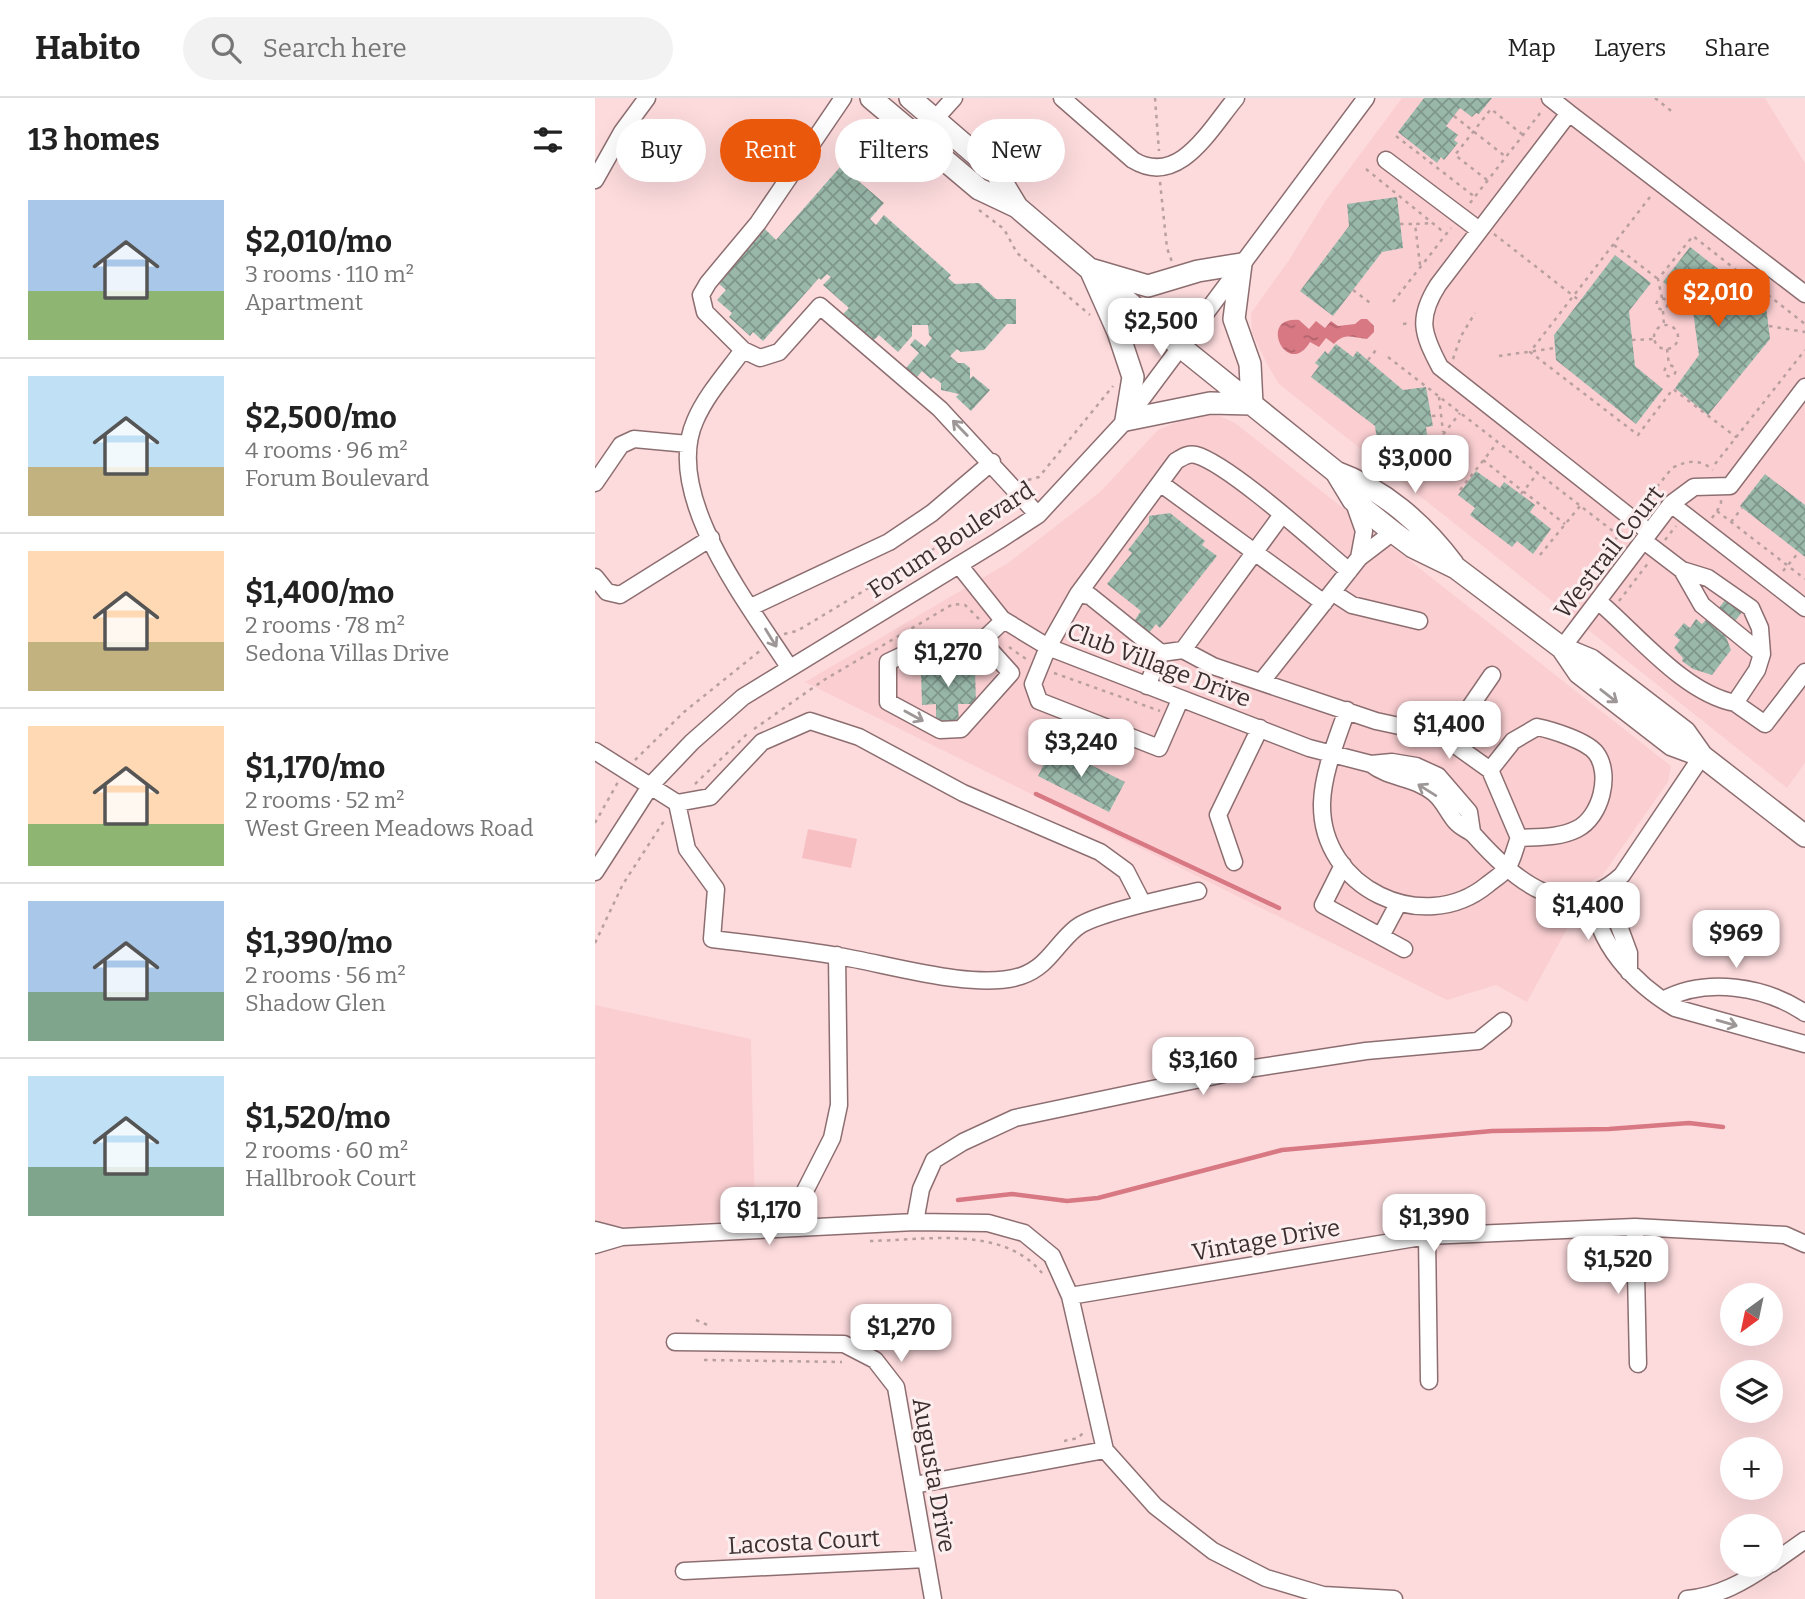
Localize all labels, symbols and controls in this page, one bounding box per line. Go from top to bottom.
search box [183,17,673,80]
text: Habito [35,28,141,68]
icon: search [207,29,245,67]
text: Search here [263,33,407,64]
text: Map [1508,34,1556,62]
text: Layers [1594,34,1666,62]
text: Share [1704,34,1770,62]
chip: Buy [616,119,706,182]
chip: Rent [720,119,821,182]
chip: Filters [835,119,953,182]
chip: New [967,119,1065,182]
icon: filters [529,121,567,159]
text: 13 homes [28,122,160,158]
text: $2,010/mo [245,224,392,260]
icon: home [84,228,168,312]
text: 3 rooms · 110 m² [245,260,414,288]
pin: $2,010 [1661,270,1775,329]
text: $2,010 [1683,278,1753,306]
text: Apartment [245,288,363,316]
pin: $2,500 [1104,299,1218,358]
text: $2,500 [1124,307,1198,335]
text: $2,500/mo [245,400,397,436]
icon: home [84,404,168,488]
one-way arrow [951,420,968,437]
text: 4 rooms · 96 m² [245,436,408,464]
pin: $3,000 [1358,436,1472,495]
text: $3,000 [1378,444,1452,472]
text: Forum Boulevard [245,464,429,492]
street label: Forum Boulevard [863,476,1039,604]
street label: Westrail Court [1548,480,1670,624]
text: $1,400/mo [245,575,394,611]
icon: home [84,579,168,663]
text: 2 rooms · 78 m² [245,611,405,639]
street label: Club Village Drive [1063,617,1255,713]
one-way arrow [763,628,778,647]
pin: $1,270 [891,630,1005,689]
text: $1,270 [913,638,983,666]
text: Sedona Villas Drive [245,639,449,667]
one-way arrow [1599,689,1618,704]
pin: $1,400 [1392,702,1506,761]
one-way arrow [903,709,923,723]
text: $1,400 [1413,710,1485,738]
pin: $3,240 [1024,720,1138,779]
text: $3,240 [1044,728,1118,756]
text: $1,170/mo [245,750,385,786]
icon: home [84,754,168,838]
one-way arrow [1418,782,1438,796]
text: 2 rooms · 52 m² [245,786,404,814]
text: West Green Meadows Road [245,814,534,842]
pin: $1,400 [1531,882,1645,942]
text: $1,400 [1552,891,1624,919]
pin: $969 [1695,910,1777,970]
text: $969 [1709,919,1763,947]
text: $1,390/mo [245,925,393,961]
icon: home [84,929,168,1013]
text: 2 rooms · 56 m² [245,961,406,989]
text: Shadow Glen [245,989,386,1017]
one-way arrow [1716,1017,1738,1030]
pin: $3,160 [1146,1038,1260,1097]
text: $3,160 [1168,1046,1238,1074]
text: $1,520/mo [245,1100,391,1136]
icon: home [84,1104,168,1188]
text: 2 rooms · 60 m² [245,1136,408,1164]
text: Hallbrook Court [245,1164,416,1192]
pin: $1,170 [712,1188,826,1247]
pin: $1,390 [1377,1194,1491,1254]
text: $1,170 [736,1196,802,1224]
text: $1,390 [1399,1203,1470,1231]
street label: Vintage Drive [1190,1213,1342,1267]
pin: $1,520 [1561,1236,1675,1296]
text: $1,520 [1583,1245,1653,1273]
north arrow [1720,1283,1783,1346]
map controls [1720,1283,1783,1577]
pin: $1,270 [844,1304,958,1364]
text: $1,270 [866,1313,936,1341]
button: layers [1720,1360,1783,1423]
street label: Augusta Drive [907,1396,961,1554]
button: + [1720,1437,1783,1500]
button: − [1720,1514,1783,1577]
street label: Lacosta Court [727,1524,881,1560]

